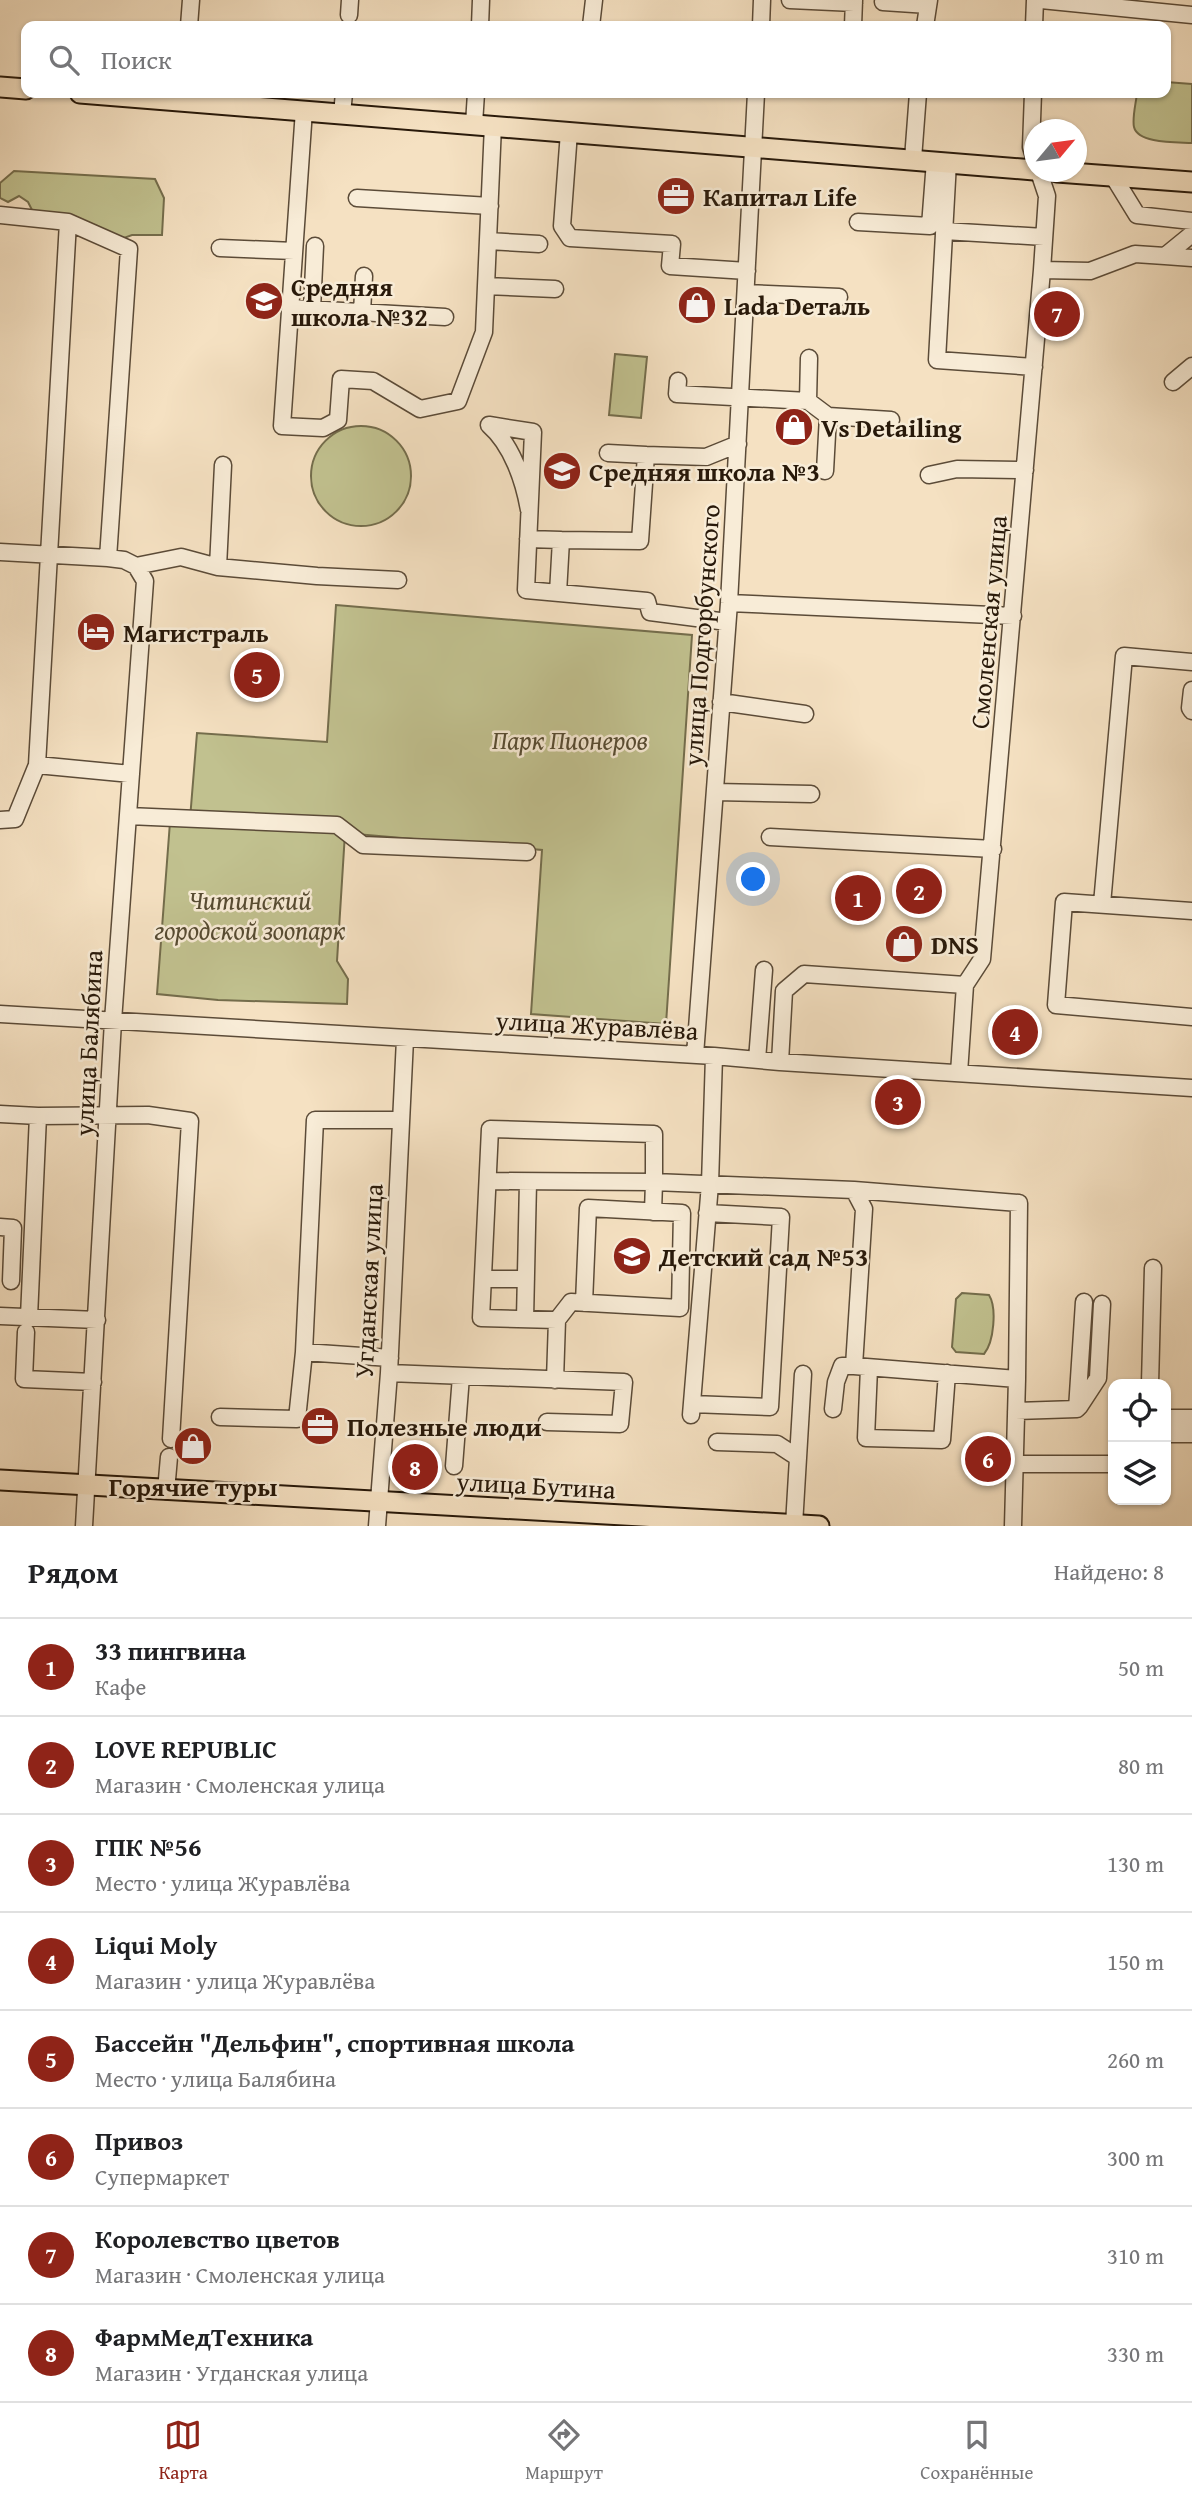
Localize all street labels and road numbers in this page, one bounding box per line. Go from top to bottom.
street label: улица Подгорбунского [672,503,730,768]
street label: Смоленская улица [959,513,1017,730]
street label: улица Балябина [64,948,112,1138]
street label: улица Журавлёва [494,1000,700,1050]
street label: Угданская улица [343,1182,393,1379]
street label: улица Бутина [454,1461,617,1509]

